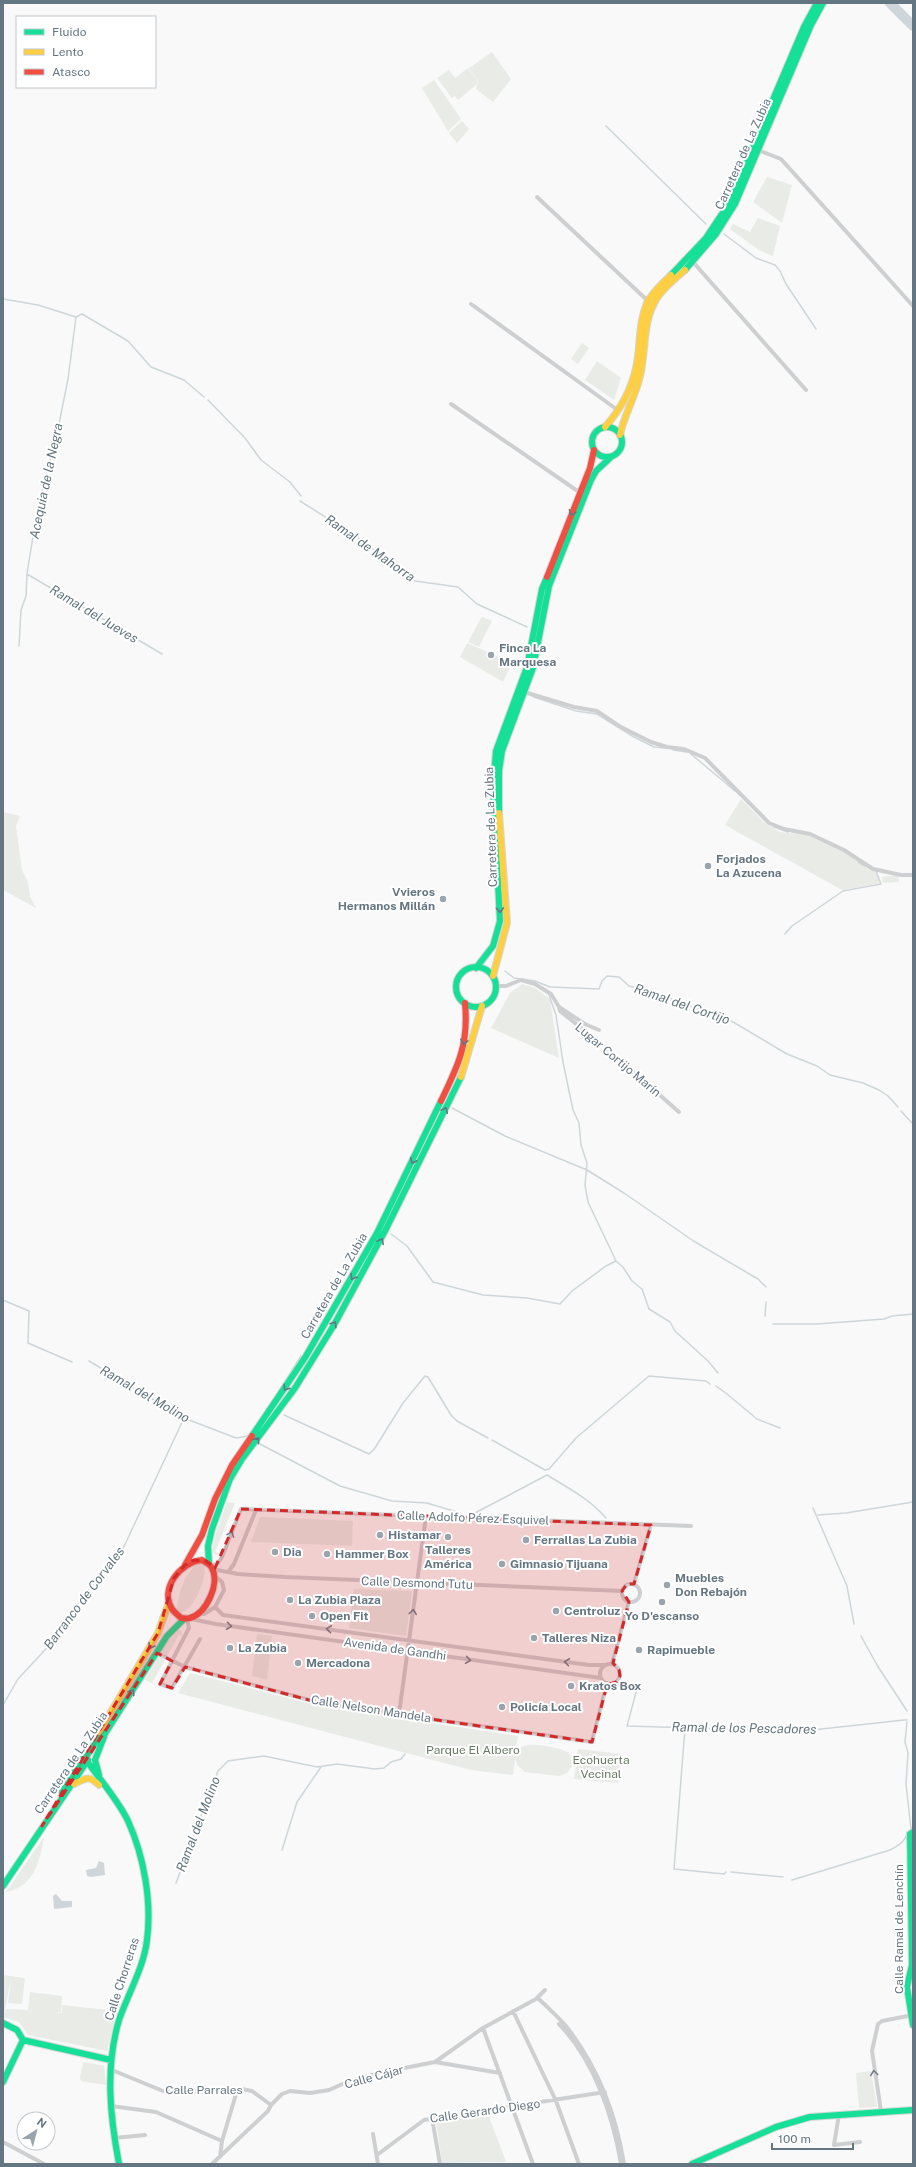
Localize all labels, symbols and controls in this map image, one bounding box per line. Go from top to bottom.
legend [16,16,156,88]
text: Fluido [52,25,87,39]
text: Lento [52,45,84,59]
text: Atasco [52,65,91,79]
street label: Carretera de La Zubia [712,96,774,212]
water label: Acequia de la Negra [26,422,66,540]
one-way arrow [568,510,576,517]
water label: Ramal de Mahorra [322,511,418,585]
water label: Ramal del Jueves [47,582,141,646]
place label: Finca La Marquesa [499,641,556,669]
marker: Finca La Marquesa [486,650,496,660]
street label: Carretera de La Zubia [482,767,500,887]
place label: Forjados La Azucena [716,852,782,880]
marker: Forjados La Azucena [703,861,713,871]
place label: Vvieros Hermanos Millán [338,885,435,913]
marker: Vvieros Hermanos Millán [438,894,448,904]
one-way arrow [495,907,504,913]
water label: Ramal del Cortijo [632,981,732,1027]
street label: Lugar Cortijo Marín [572,1020,664,1100]
one-way arrow [461,1039,469,1045]
one-way arrow [440,1107,448,1114]
one-way arrow [410,1157,417,1164]
street label: Carretera de La Zubia [298,1230,370,1342]
one-way arrow [376,1238,384,1245]
one-way arrow [351,1273,358,1280]
one-way arrow [329,1321,337,1328]
water label: Ramal del Molino [98,1362,192,1426]
one-way arrow [283,1384,291,1391]
one-way arrow [253,1437,260,1444]
street label: Calle Adolfo Pérez Esquivel [397,1508,550,1528]
place label: Histamar [388,1528,441,1542]
marker: Histamar [375,1530,385,1540]
one-way arrow [226,1531,234,1538]
marker: Talleres América [443,1532,453,1542]
place label: Ferrallas La Zubia [534,1533,637,1547]
marker: Ferrallas La Zubia [521,1535,531,1545]
place label: Talleres América [424,1543,472,1571]
water label: Barranco de Corvales [41,1544,127,1652]
place label: Dia [283,1545,302,1559]
marker: Dia [270,1547,280,1557]
place label: Hammer Box [335,1547,409,1561]
marker: Hammer Box [322,1549,332,1559]
place label: Gimnasio Tijuana [510,1557,608,1571]
marker: Gimnasio Tijuana [497,1559,507,1569]
place label: Muebles Don Rebajón [675,1571,747,1599]
street label: Calle Desmond Tutu [361,1574,473,1592]
marker: Muebles Don Rebajón [662,1580,672,1590]
place label: La Zubia Plaza [298,1593,381,1607]
marker: La Zubia Plaza [285,1595,295,1605]
marker: Yo D'escanso [657,1597,667,1607]
place label: Centroluz [564,1604,620,1618]
marker: Centroluz [551,1606,561,1616]
one-way arrow [408,1608,417,1615]
place label: Open Fit [320,1609,369,1623]
place label: Yo D'escanso [625,1609,699,1623]
marker: Open Fit [307,1611,317,1621]
one-way arrow [226,1621,232,1630]
one-way arrow [326,1625,332,1634]
place label: Talleres Niza [542,1631,616,1645]
marker: Talleres Niza [529,1633,539,1643]
street label: Avenida de Gandhi [343,1635,447,1663]
place label: La Zubia [238,1641,287,1655]
one-way arrow [148,1642,155,1649]
marker: La Zubia [225,1643,235,1653]
place label: Rapimueble [647,1643,715,1657]
marker: Rapimueble [634,1645,644,1655]
one-way arrow [465,1655,471,1664]
place label: Mercadona [306,1656,370,1670]
marker: Mercadona [293,1658,303,1668]
one-way arrow [564,1658,570,1667]
place label: Kratos Box [579,1679,641,1693]
marker: Kratos Box [566,1681,576,1691]
one-way arrow [127,1689,134,1696]
street label: Calle Nelson Mandela [310,1693,432,1725]
place label: Policía Local [510,1700,582,1714]
marker: Policía Local [497,1702,507,1712]
street label: Carretera de La Zubia [32,1709,110,1817]
water label: Ramal de los Pescadores [671,1719,817,1737]
park label: Parque El Albero [426,1743,520,1757]
park label: Ecohuerta Vecinal [572,1753,630,1781]
water label: Ramal del Molino [173,1774,223,1874]
street label: Calle Ramal de Lenchín [892,1864,906,1994]
street label: Calle Chorreras [102,1936,142,2022]
street label: Calle Cájar [343,2062,405,2092]
one-way arrow [870,2069,879,2076]
street label: Calle Parrales [165,2083,243,2097]
street label: Calle Gerardo Diego [429,2096,541,2126]
north arrow [16,2111,56,2151]
text: N [35,2116,49,2130]
scale bar [772,2125,853,2151]
text: 100 m [778,2132,811,2146]

